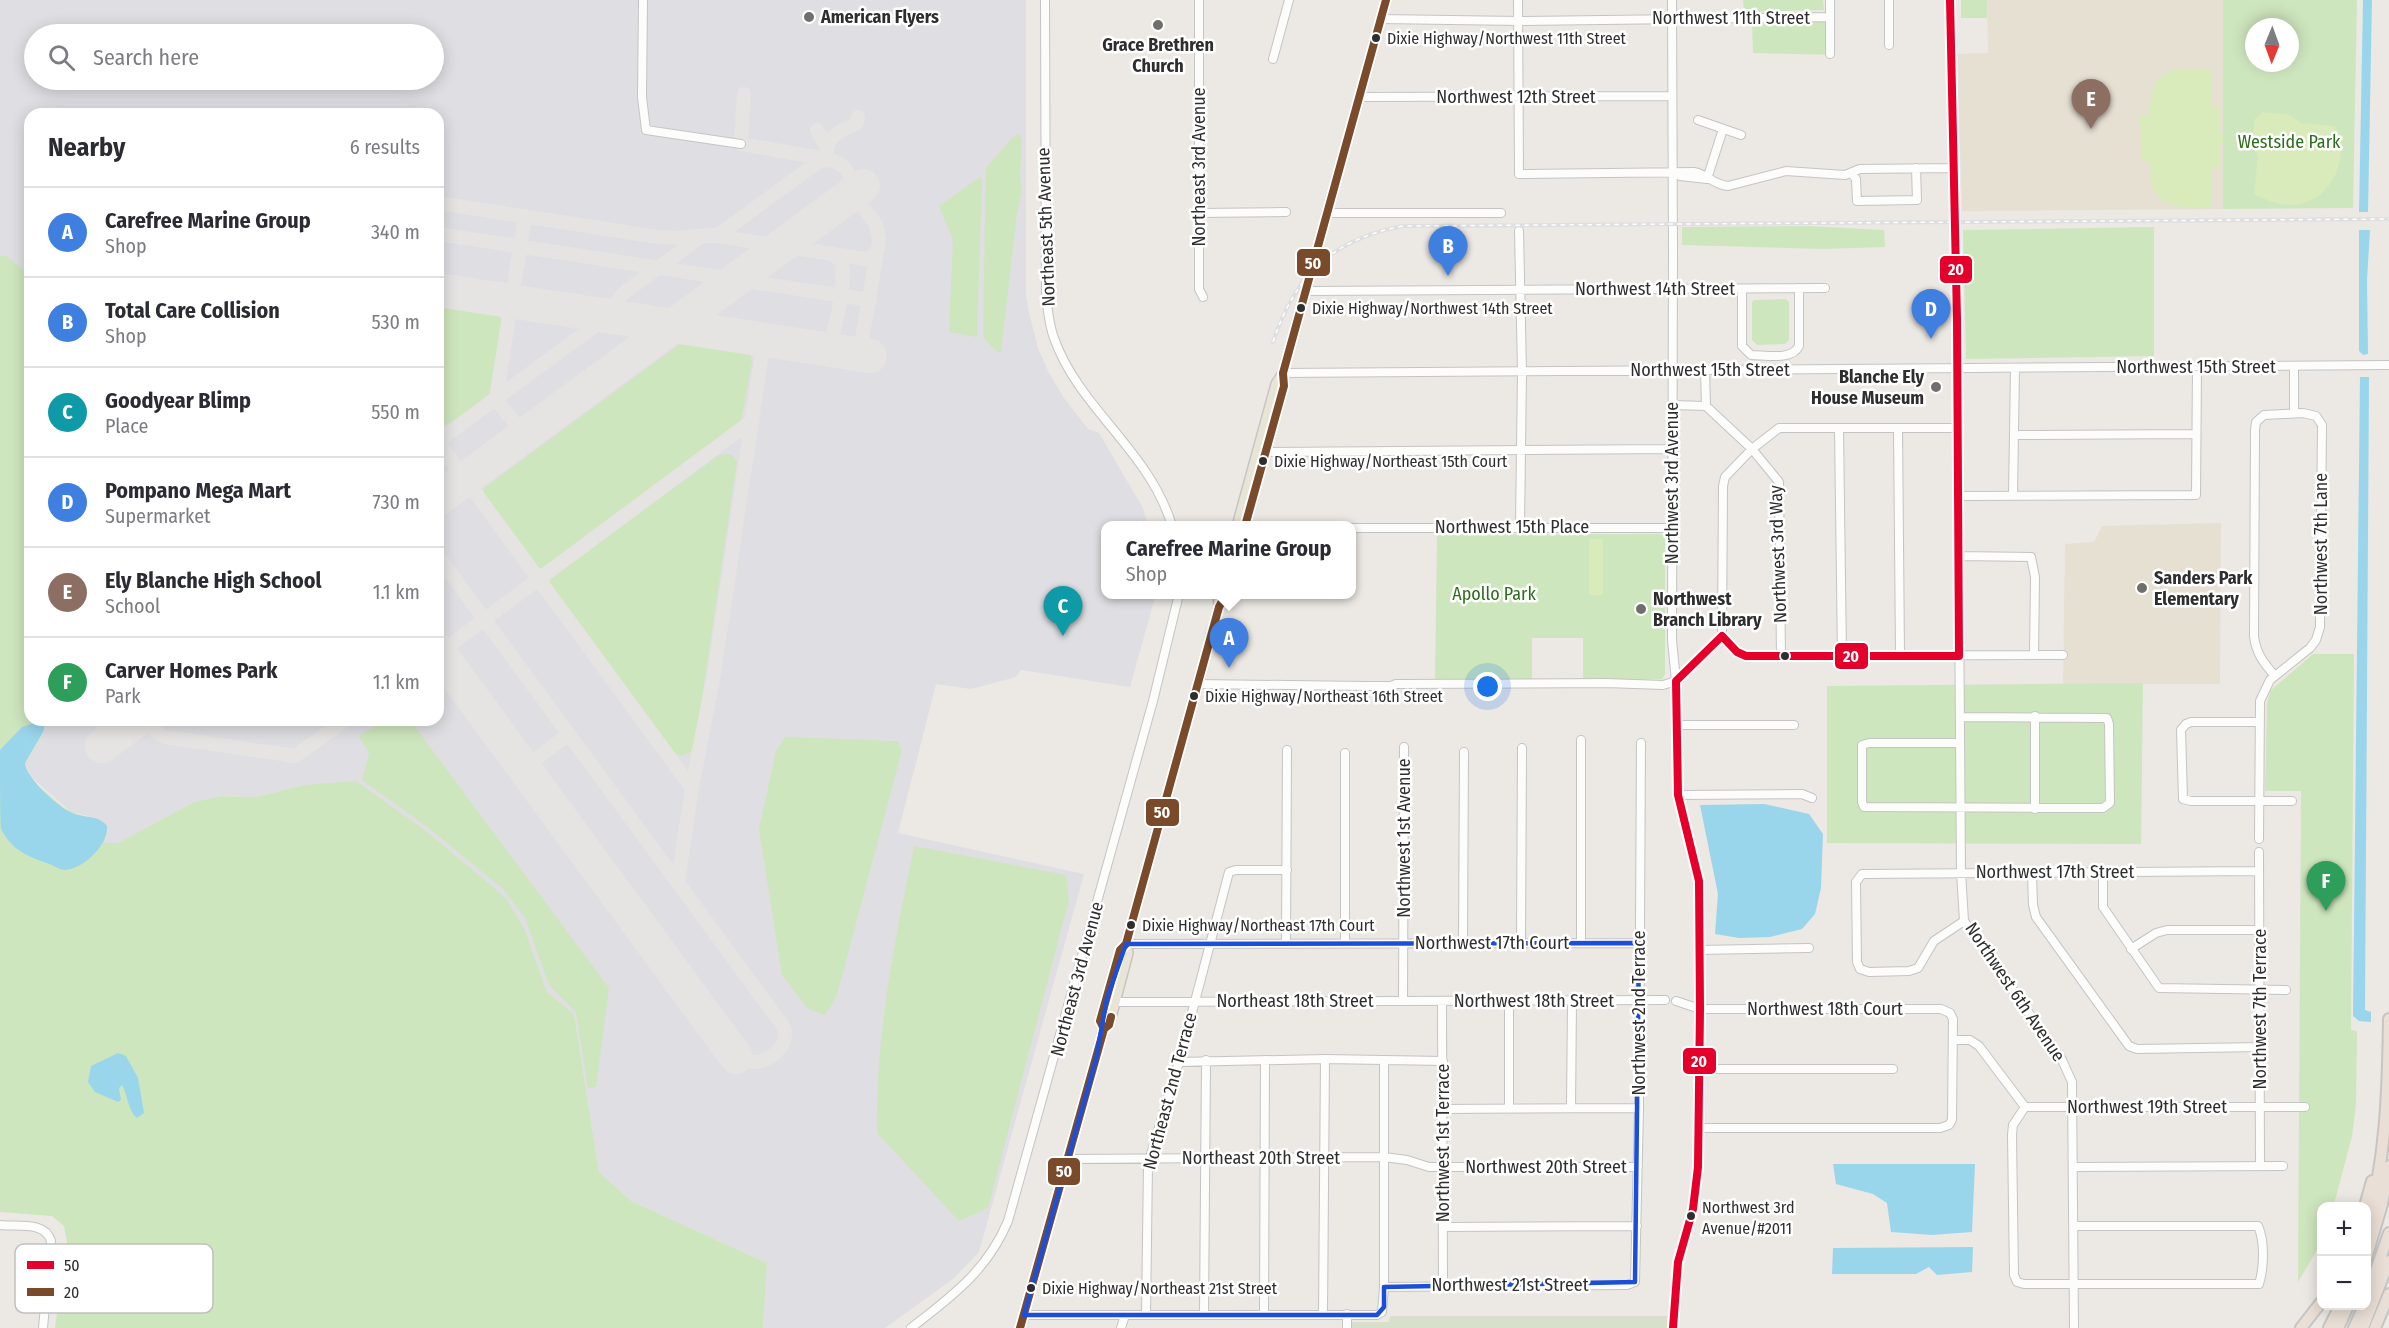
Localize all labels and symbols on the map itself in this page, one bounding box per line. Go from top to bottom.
place label: American Flyers [820,6,939,28]
street label: Northwest 11th Street [1652,7,1810,29]
marker: American Flyers [802,10,816,24]
marker: Grace Brethren Church [1151,18,1165,32]
north arrow [2245,18,2299,72]
place label: Dixie Highway/Northwest 11th Street [1387,29,1627,48]
marker: Dixie Highway/Northwest 11th Street [1370,32,1382,44]
place label: Grace Brethren Church [1102,34,1214,77]
pin: E [2072,80,2110,129]
street label: Northwest 12th Street [1436,86,1596,108]
street label: Northeast 3rd Avenue [1188,87,1210,247]
park label: Westside Park [2238,131,2341,153]
street label: Northeast 5th Avenue [1032,147,1060,307]
pin: B [1428,226,1468,276]
line badge: 50 [1296,248,1331,277]
text: 50 [1305,254,1322,273]
line badge: 20 [1939,255,1973,284]
text: 20 [1947,260,1964,279]
street label: Northwest 14th Street [1575,278,1735,300]
pin: D [1912,290,1950,339]
place label: Dixie Highway/Northwest 14th Street [1312,299,1553,318]
marker: Dixie Highway/Northwest 14th Street [1295,302,1307,314]
street label: Northwest 15th Street [2116,356,2276,378]
street label: Northwest 15th Street [1630,359,1790,381]
place label: Blanche Ely House Museum [1811,366,1924,409]
marker: Blanche Ely House Museum [1929,380,1943,394]
street label: Northwest 3rd Avenue [1661,402,1683,564]
place label: Dixie Highway/Northeast 15th Court [1274,452,1508,471]
marker: Dixie Highway/Northeast 15th Court [1257,455,1269,467]
street label: Northwest 7th Lane [2310,473,2332,615]
street label: Northwest 3rd Way [1765,485,1791,623]
street label: Northwest 15th Place [1435,516,1589,538]
place label: Sanders Park Elementary [2154,567,2253,610]
marker: Sanders Park Elementary [2135,581,2149,595]
park label: Apollo Park [1452,583,1536,605]
pin: C [1044,586,1082,636]
place label: Northwest Branch Library [1653,588,1762,631]
marker: Northwest Branch Library [1634,602,1648,616]
pin: A [1210,618,1248,668]
line badge: 20 [1834,642,1869,670]
text: 20 [1842,647,1859,666]
unlabelled marker [1779,650,1791,662]
your location [1473,672,1502,701]
place label: Dixie Highway/Northeast 16th Street [1205,687,1444,706]
marker: Dixie Highway/Northeast 16th Street [1188,690,1200,702]
street label: Northwest 1st Avenue [1393,758,1415,918]
line badge: 50 [1145,798,1180,827]
text: 50 [1154,803,1171,822]
street label: Northwest 17th Street [1976,861,2134,883]
pin: F [2306,862,2346,911]
street label: Northeast 3rd Avenue [1046,899,1108,1059]
place label: Dixie Highway/Northeast 17th Court [1142,916,1375,935]
street label: Northwest 6th Avenue [1960,918,2070,1066]
marker: Dixie Highway/Northeast 17th Court [1125,919,1137,931]
street label: Northwest 7th Terrace [2249,929,2271,1089]
street label: Northwest 2nd Terrace [1628,930,1650,1096]
street label: Northwest 17th Court [1415,932,1569,954]
street label: Northeast 18th Street [1216,990,1374,1012]
street label: Northwest 18th Street [1454,990,1614,1012]
street label: Northwest 18th Court [1747,998,1903,1020]
street label: Northeast 2nd Terrace [1138,1010,1202,1172]
line badge: 20 [1682,1047,1717,1075]
text: 20 [1690,1052,1707,1071]
street label: Northwest 1st Terrace [1432,1064,1454,1222]
street label: Northwest 19th Street [2067,1096,2227,1118]
street label: Northeast 20th Street [1182,1147,1340,1169]
street label: Northwest 20th Street [1465,1156,1627,1178]
line badge: 50 [1047,1157,1081,1186]
text: 50 [1056,1162,1073,1181]
place label: Northwest 3rd Avenue/#2011 [1702,1198,1795,1238]
marker: Northwest 3rd Avenue/#2011 [1685,1210,1697,1222]
legend [15,1244,213,1313]
text: 50 [64,1256,80,1275]
street label: Northwest 21st Street [1431,1274,1589,1296]
place label: Dixie Highway/Northeast 21st Street [1042,1279,1278,1298]
marker: Dixie Highway/Northeast 21st Street [1025,1282,1037,1294]
text: 20 [64,1283,79,1302]

